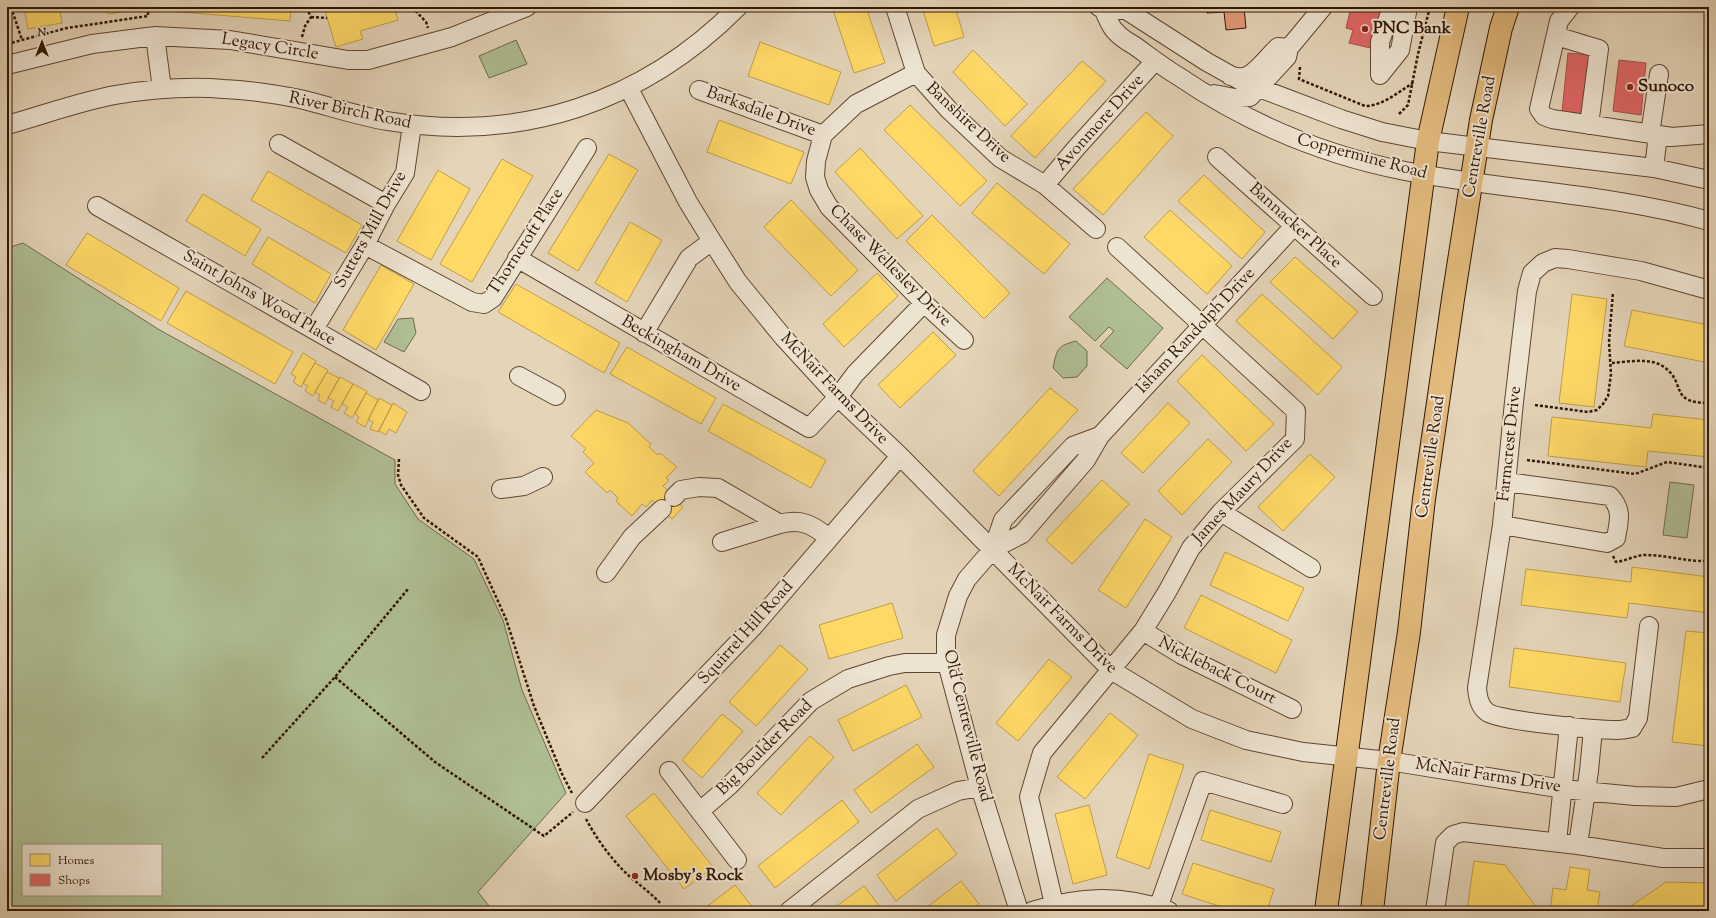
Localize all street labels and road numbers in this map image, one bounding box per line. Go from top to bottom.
street label: Legacy Circle [220,27,320,67]
street label: Avonmore Drive [1050,69,1150,177]
street label: Centreville Road [1457,74,1503,200]
street label: Banshire Drive [920,77,1016,169]
street label: Barksdale Drive [703,81,819,143]
street label: River Birch Road [287,86,414,136]
street label: Coppermine Road [1294,128,1430,186]
street label: Sutters Mill Drive [329,167,413,293]
street label: Bannacker Place [1243,178,1347,275]
street label: Thorncroft Place [482,184,570,300]
street label: Chase Wellesley Drive [824,200,957,333]
street label: Saint Johns Wood Place [178,244,340,352]
street label: Isham Randolph Drive [1131,263,1261,399]
street label: Beckingham Drive [617,310,745,398]
street label: McNair Farms Drive [774,328,894,450]
street label: Farmcrest Drive [1492,385,1528,503]
street label: Centreville Road [1411,394,1452,520]
street label: James Maury Drive [1187,433,1299,550]
street label: McNair Farms Drive [1001,558,1123,680]
street label: Squirrel Hill Road [693,575,800,690]
street label: Nickleback Court [1154,631,1280,711]
street label: Old Centreville Road [936,647,998,805]
street label: Big Boulder Road [711,694,819,802]
street label: Centreville Road [1369,716,1407,842]
street label: McNair Farms Drive [1413,753,1563,799]

